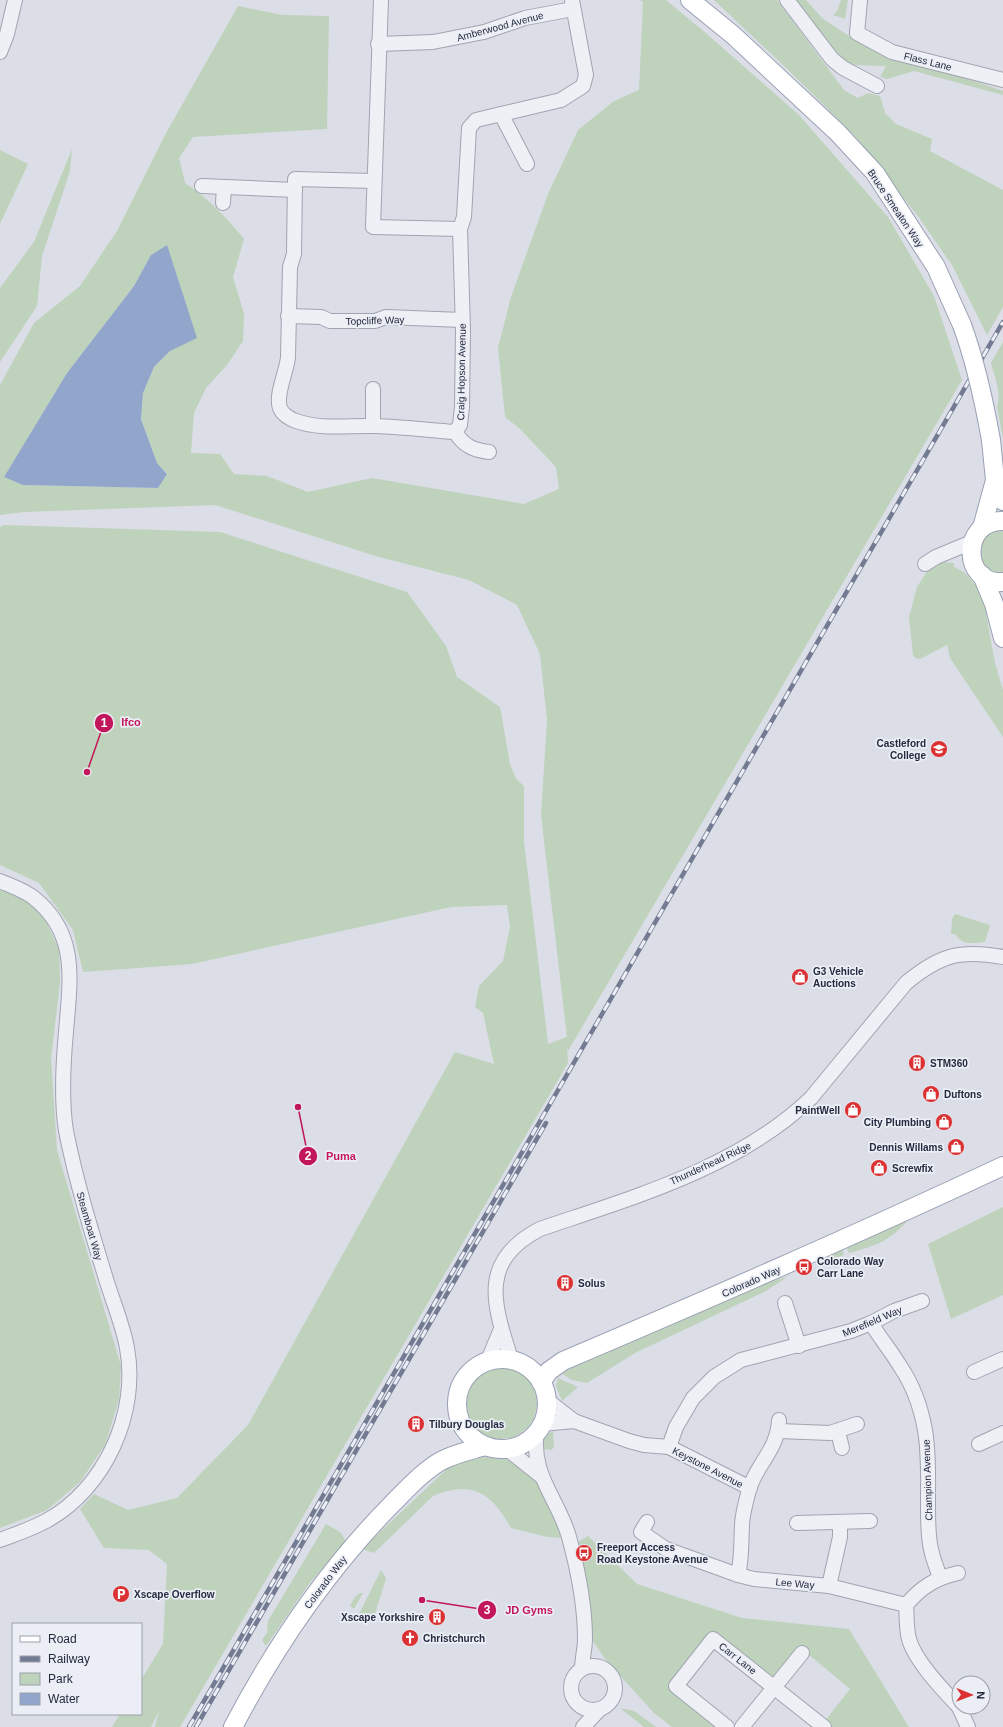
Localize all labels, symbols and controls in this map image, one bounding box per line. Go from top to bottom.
street label: Amberwood Avenue [456,9,545,43]
street label: Flass Lane [903,50,953,73]
street label: Bruce Smeaton Way [865,167,926,249]
street label: Topcliffe Way [345,314,405,327]
street label: Craig Hopson Avenue [455,323,468,421]
callout: Ifco [94,711,149,734]
text: 1 [101,716,108,730]
text: Ifco [121,716,141,728]
place label: Castleford College [877,738,926,761]
school or university icon: Castleford College [929,739,949,759]
place label: G3 Vehicle Auctions [813,966,864,989]
shop icon: G3 Vehicle Auctions [790,967,810,987]
building icon: STM360 [907,1053,927,1073]
place label: STM360 [930,1058,968,1069]
shop icon: Duftons [921,1084,941,1104]
place label: Duftons [944,1089,982,1100]
shop icon: PaintWell [843,1100,863,1120]
place label: PaintWell [795,1105,840,1116]
shop icon: City Plumbing [934,1112,954,1132]
place label: City Plumbing [864,1117,931,1128]
shop icon: Dennis Willams [946,1137,966,1157]
street label: Thunderhead Ridge [668,1140,753,1187]
place label: Dennis Willams [869,1142,943,1153]
callout: Puma [298,1144,364,1167]
text: 2 [305,1149,312,1163]
text: Puma [326,1150,357,1162]
shop icon: Screwfix [869,1158,889,1178]
place label: Screwfix [892,1163,934,1174]
street label: Steamboat Way [74,1191,105,1262]
place label: Colorado Way Carr Lane [817,1256,884,1279]
bus stop icon: Colorado Way Carr Lane [794,1257,814,1277]
street label: Colorado Way [720,1264,782,1299]
building icon: Solus [555,1273,575,1293]
place label: Solus [578,1278,606,1289]
street label: Merefield Way [841,1304,904,1339]
building icon: Tilbury Douglas [406,1414,426,1434]
place label: Tilbury Douglas [429,1419,505,1430]
street label: Champion Avenue [921,1439,934,1521]
street label: Keystone Avenue [671,1445,745,1490]
place label: Freeport Access Road Keystone Avenue [597,1542,708,1565]
bus stop icon: Freeport Access Road Keystone Avenue [574,1543,594,1563]
street label: Colorado Way [302,1554,349,1611]
street label: Lee Way [775,1576,815,1591]
parking icon: Xscape Overflow [111,1584,131,1604]
place label: Xscape Overflow [134,1589,215,1600]
callout: JD Gyms [477,1599,561,1622]
text: 3 [484,1603,491,1617]
text: JD Gyms [505,1604,553,1616]
building icon: Xscape Yorkshire [427,1607,447,1627]
place label: Xscape Yorkshire [341,1612,424,1623]
legend [12,1623,142,1715]
church icon: Christchurch [400,1628,420,1648]
text: Road [48,1632,77,1646]
place label: Christchurch [423,1633,485,1644]
street label: Carr Lane [717,1640,759,1677]
text: Railway [48,1652,90,1666]
text: Park [48,1672,74,1686]
north arrow [951,1675,991,1715]
text: N [975,1691,987,1699]
text: Water [48,1692,80,1706]

